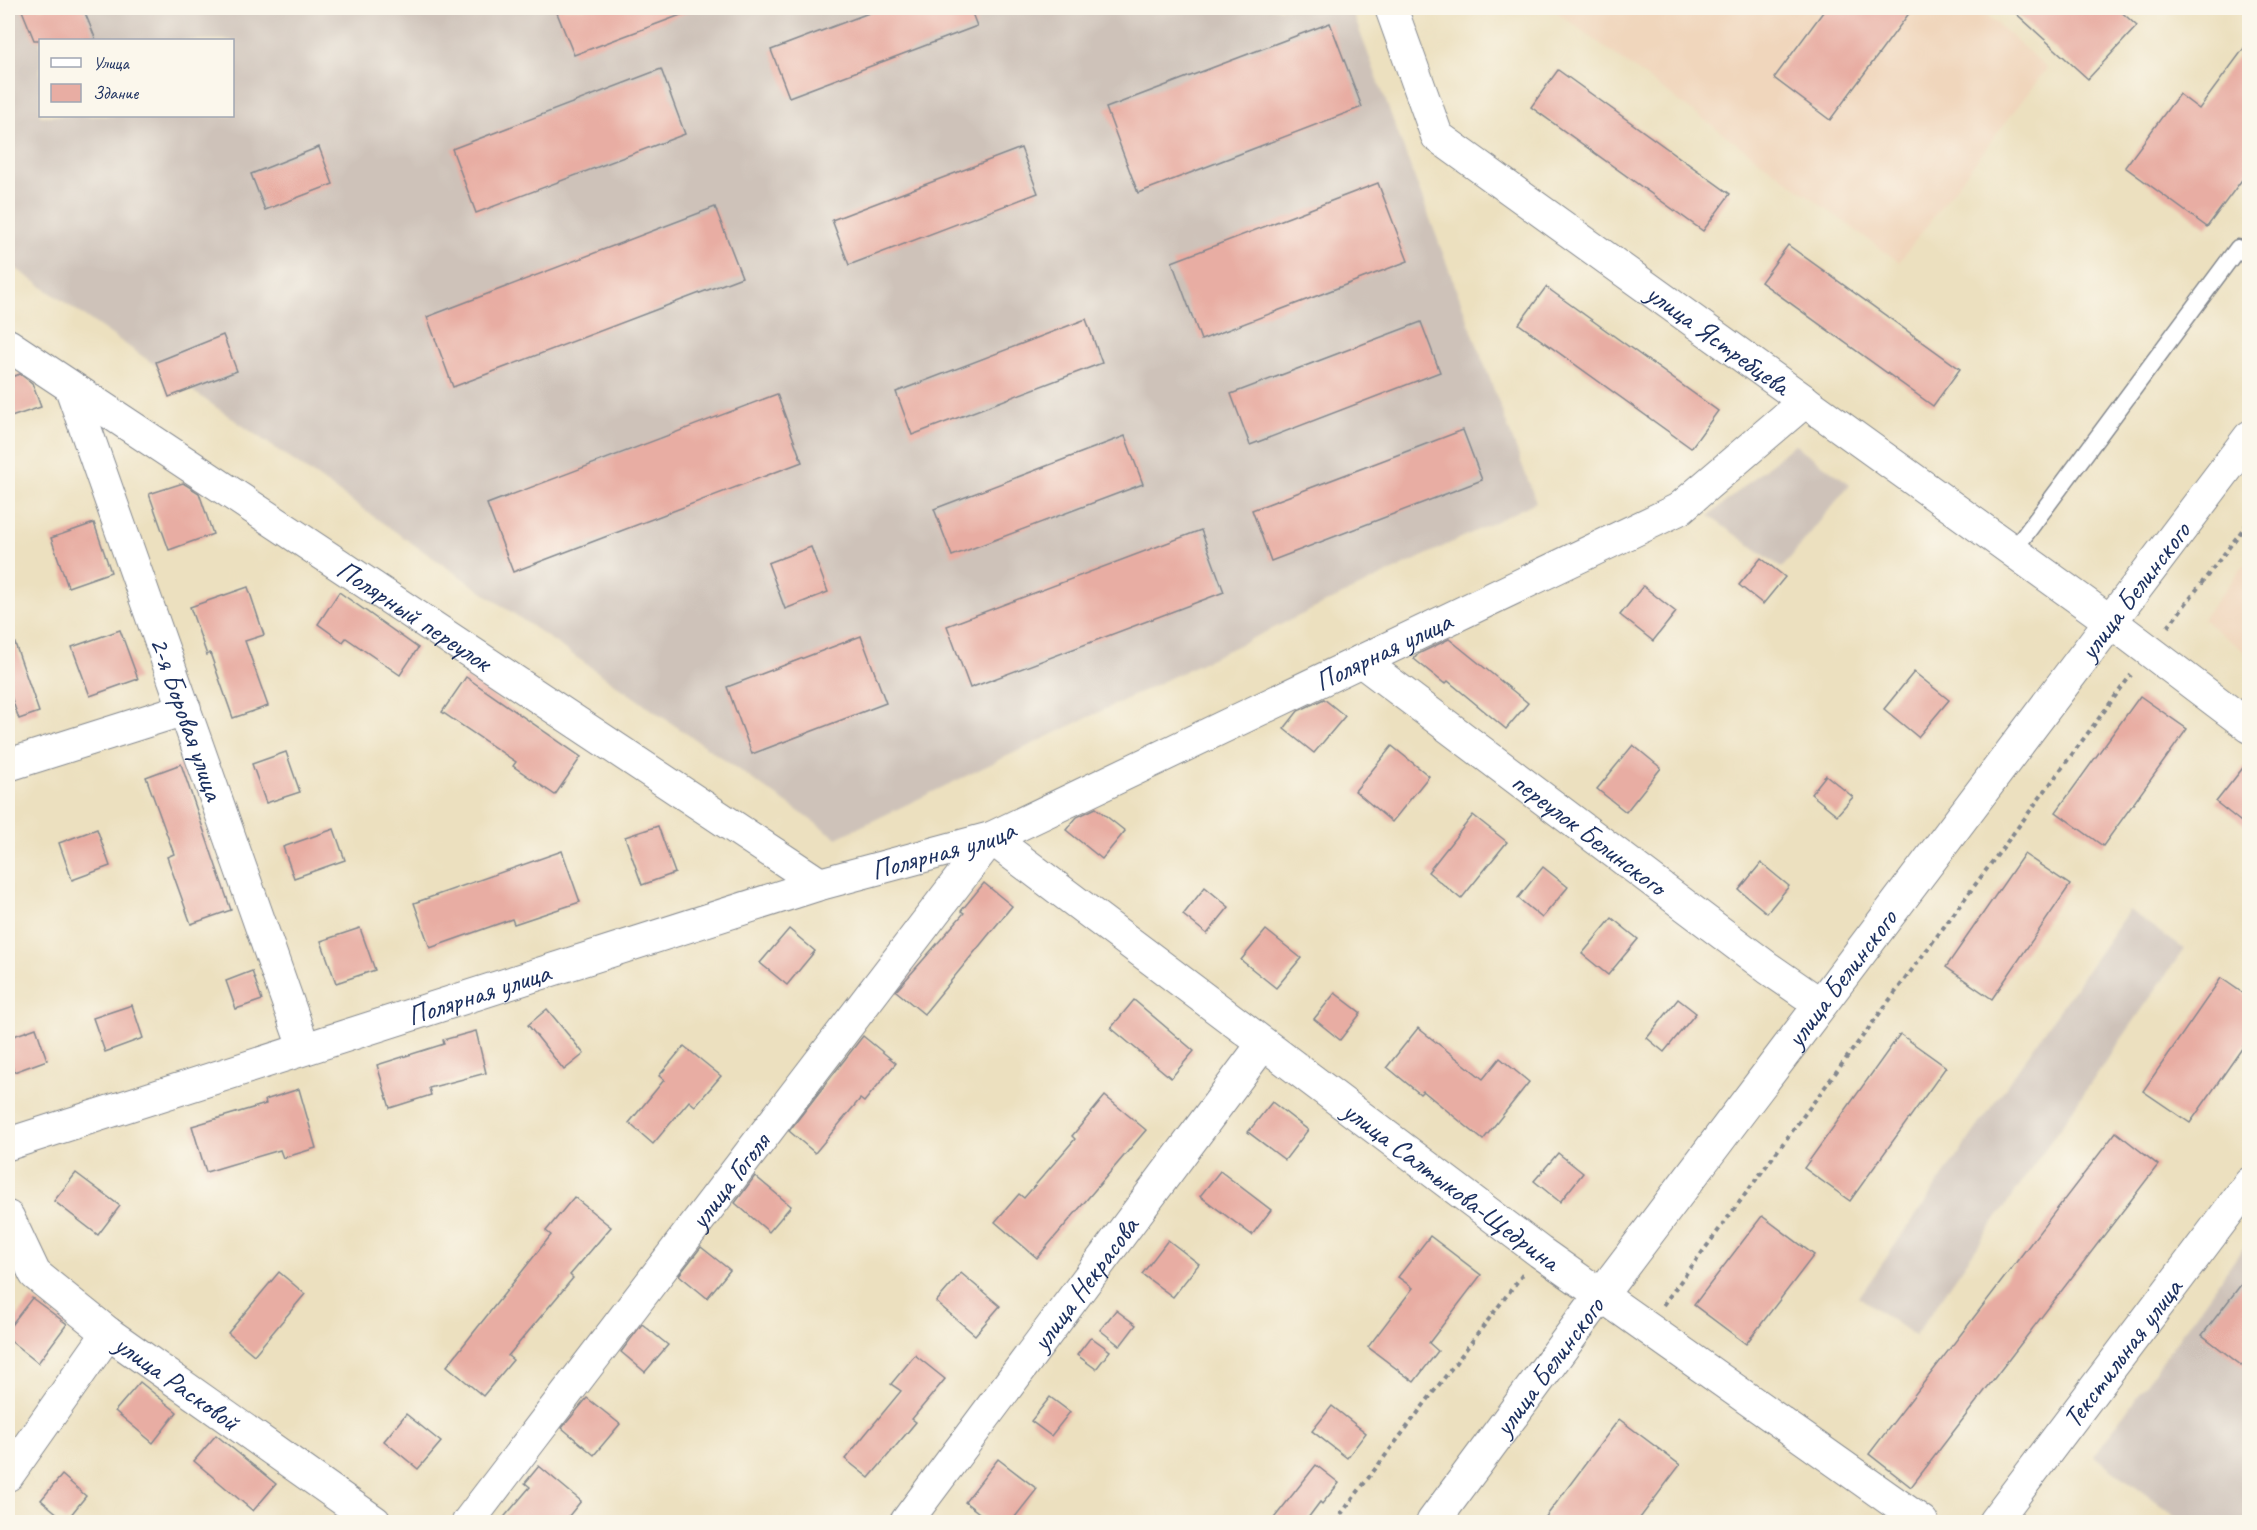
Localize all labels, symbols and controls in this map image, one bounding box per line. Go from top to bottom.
legend [39,39,234,117]
text: Улица [93,52,130,74]
text: Здание [93,82,139,104]
street label: улица Ястребцева [1638,275,1799,404]
street label: улица Белинского [2070,513,2199,668]
street label: Полярный переулок [330,551,500,681]
street label: Полярная улица [1309,603,1459,699]
street label: 2-я Боровая улица [142,632,233,806]
street label: переулок Белинского [1505,764,1676,905]
street label: Полярная улица [867,811,1022,888]
street label: улица Белинского [1777,901,1906,1056]
street label: Полярная улица [403,954,556,1033]
street label: улица Салтыкова-Щедрина [1335,1092,1569,1280]
street label: улица Гоголя [680,1124,779,1237]
street label: улица Некрасова [1022,1208,1147,1359]
street label: Текстильная улица [2055,1270,2191,1435]
street label: улица Белинского [1485,1288,1613,1444]
street label: улица Расковой [106,1325,248,1439]

